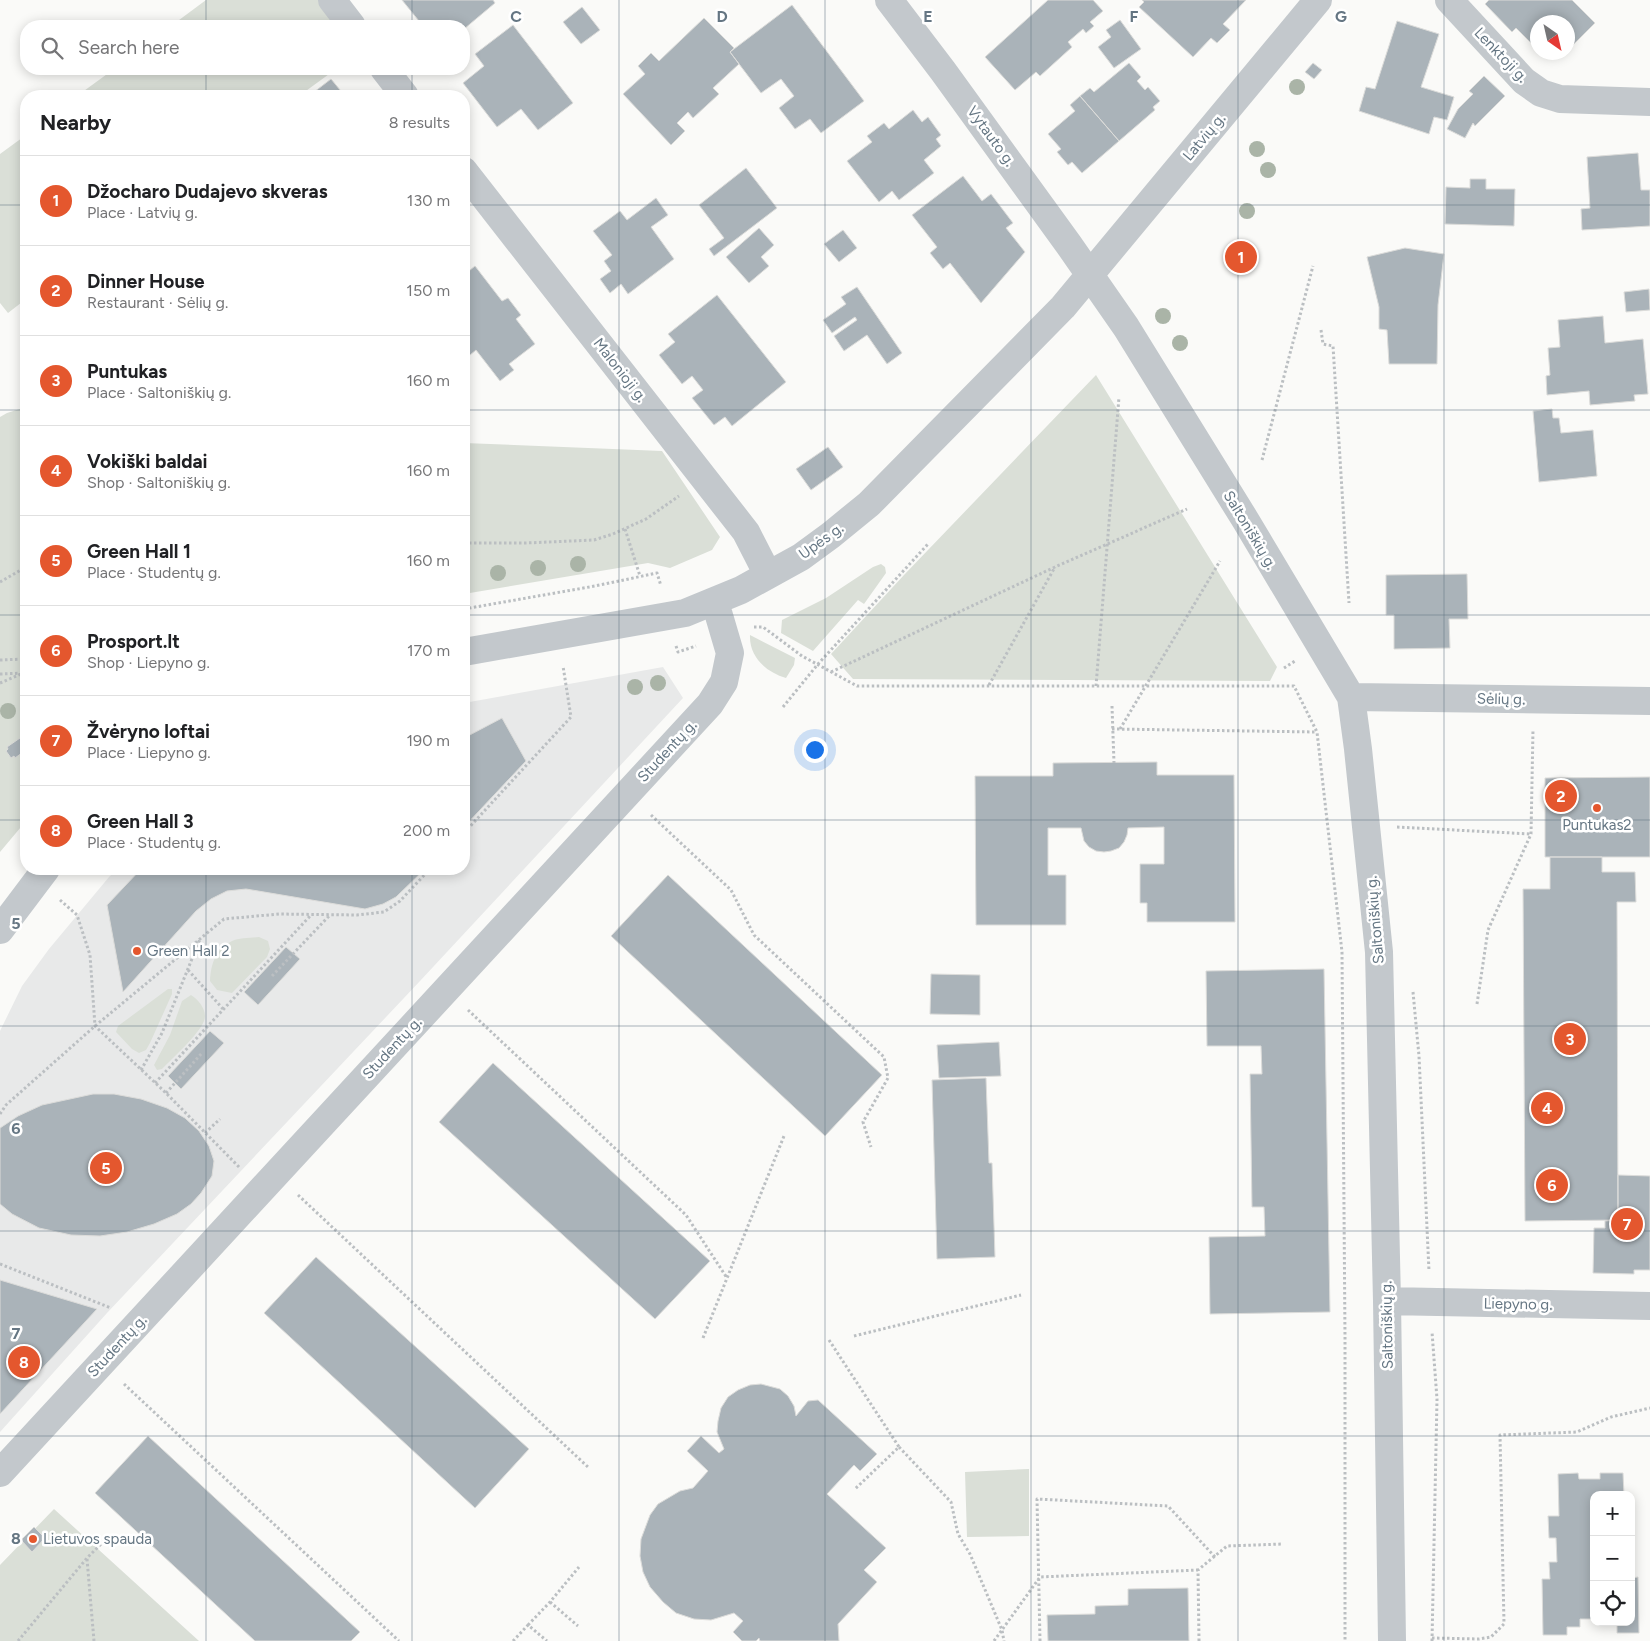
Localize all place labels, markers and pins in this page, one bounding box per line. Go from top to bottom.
pin: 1 [1225,238,1257,276]
pin: 2 [1545,777,1577,815]
marker: Puntukas2 [1591,802,1603,814]
place label: Puntukas2 [1562,816,1632,834]
place label: Green Hall 2 [147,942,230,960]
marker: Green Hall 2 [131,945,143,957]
pin: 3 [1554,1020,1586,1058]
pin: 4 [1531,1089,1563,1127]
pin: 5 [90,1149,122,1187]
pin: 6 [1536,1166,1568,1204]
pin: 7 [1611,1205,1643,1243]
pin: 8 [8,1343,40,1381]
place label: Lietuvos spauda [43,1530,152,1548]
marker: Lietuvos spauda [27,1533,39,1545]

